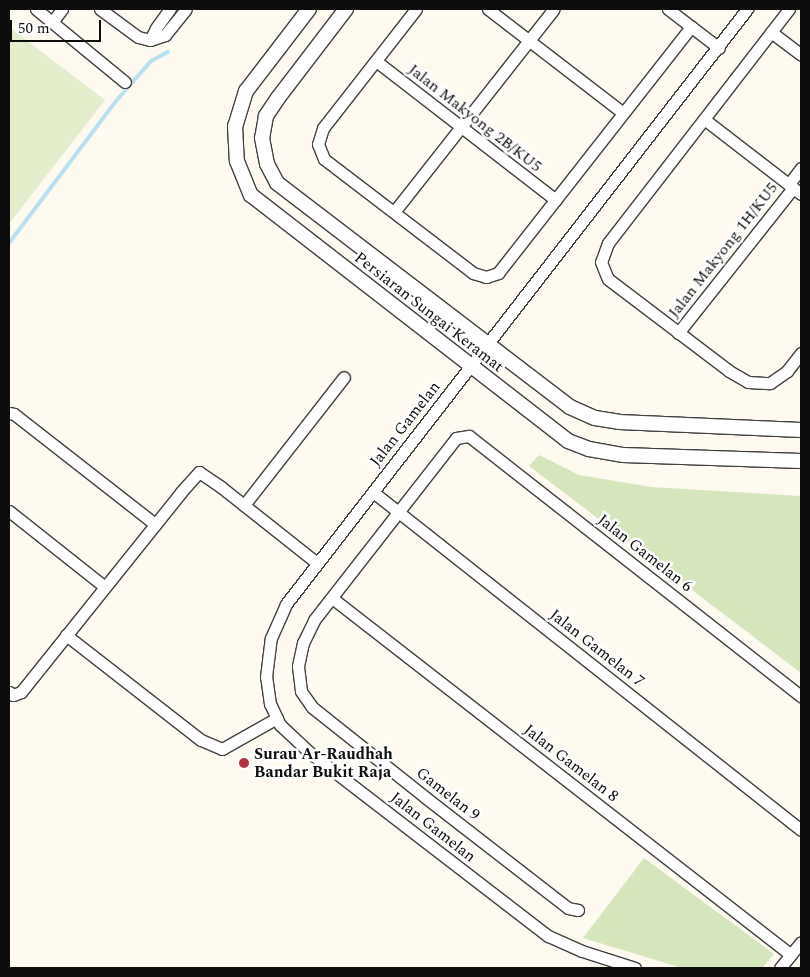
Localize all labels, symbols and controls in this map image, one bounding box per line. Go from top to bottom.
scale bar [12,10,104,42]
text: 50 m [18,17,50,40]
street label: Jalan Makyong 2B/KU5 [404,60,546,176]
street label: Jalan Makyong 1H/KU5 [664,178,782,322]
street label: Persiaran Sungai Keramat [351,248,507,376]
street label: Jalan Gamelan [366,378,444,470]
street label: Jalan Gamelan 6 [594,510,696,596]
street label: Jalan Gamelan 7 [546,605,648,691]
street label: Jalan Gamelan 8 [520,720,622,806]
place label: Surau Ar-Raudhah Bandar Bukit Raja [254,744,393,782]
marker: Surau Ar-Raudhah Bandar Bukit Raja [238,757,250,769]
street label: Gamelan 9 [412,763,484,825]
street label: Jalan Gamelan [387,788,479,866]

